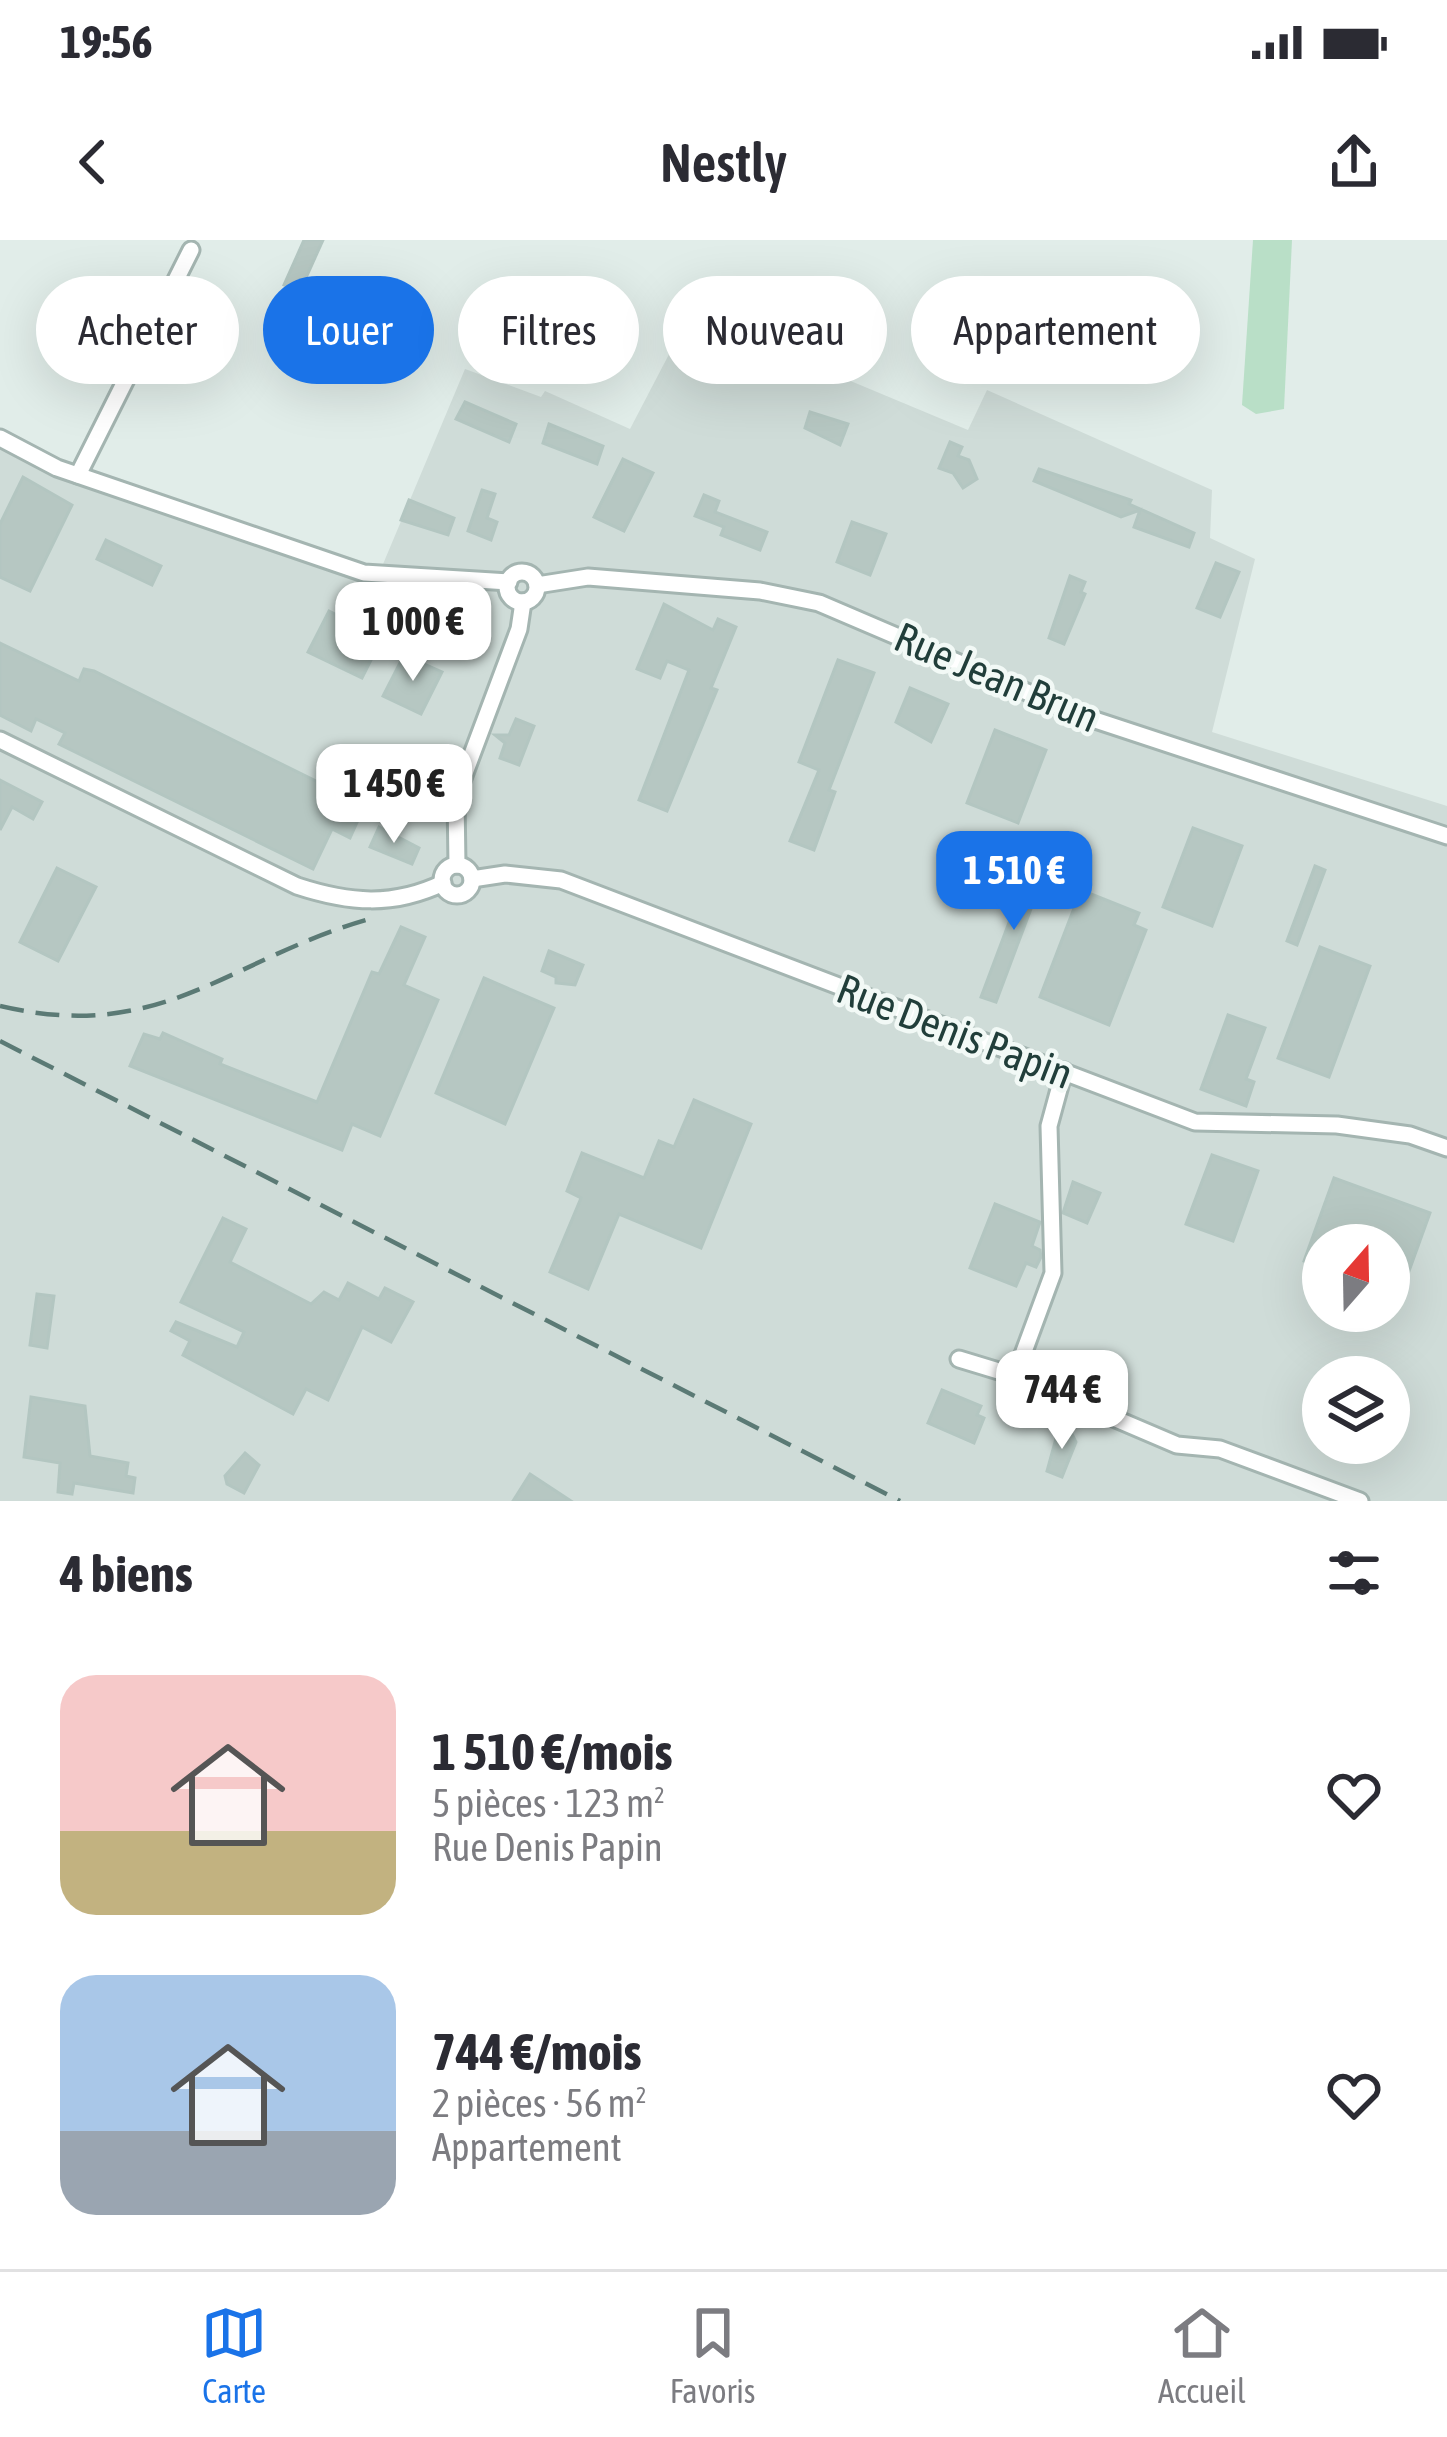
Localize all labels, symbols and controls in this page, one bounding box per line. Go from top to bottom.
text: 19:56 [60,16,153,68]
icon: back [60,129,126,195]
icon: share [1321,129,1387,195]
text: Nestly [660,132,787,193]
chip: Acheter [36,276,239,384]
chip: Louer [263,276,434,384]
chip: Filtres [458,276,639,384]
chip: Nouveau [663,276,887,384]
chip: Appartement [911,276,1200,384]
pin: 1 000 € [302,582,524,684]
text: 1 000 € [362,599,464,643]
street label: Rue Jean Brun [888,612,1106,742]
pin: 1 450 € [283,744,505,846]
text: 1 450 € [343,761,445,805]
pin: 1 510 € [903,831,1125,933]
text: 1 510 € [963,848,1065,892]
street label: Rue Denis Papin [830,964,1080,1098]
north arrow [1302,1224,1410,1332]
map controls [1302,1224,1410,1464]
pin: 744 € [978,1350,1146,1452]
button: layers [1302,1356,1410,1464]
text: 744 € [1023,1367,1101,1411]
icon: filters [1321,1540,1387,1606]
text: 4 biens [60,1544,193,1603]
text: 1 510 €/mois [432,1722,672,1781]
icon: home [156,1723,300,1867]
icon: heart [1321,1762,1387,1828]
text: 5 pièces · 123 m² [432,1781,665,1825]
text: Rue Denis Papin [432,1825,663,1869]
text: 744 €/mois [432,2022,642,2081]
icon: home [156,2023,300,2167]
icon: heart [1321,2062,1387,2128]
text: 2 pièces · 56 m² [432,2081,647,2125]
text: Appartement [432,2125,622,2169]
tab: Carte [201,2300,267,2410]
tab: Favoris [670,2300,755,2410]
tab: Accueil [1158,2300,1246,2410]

